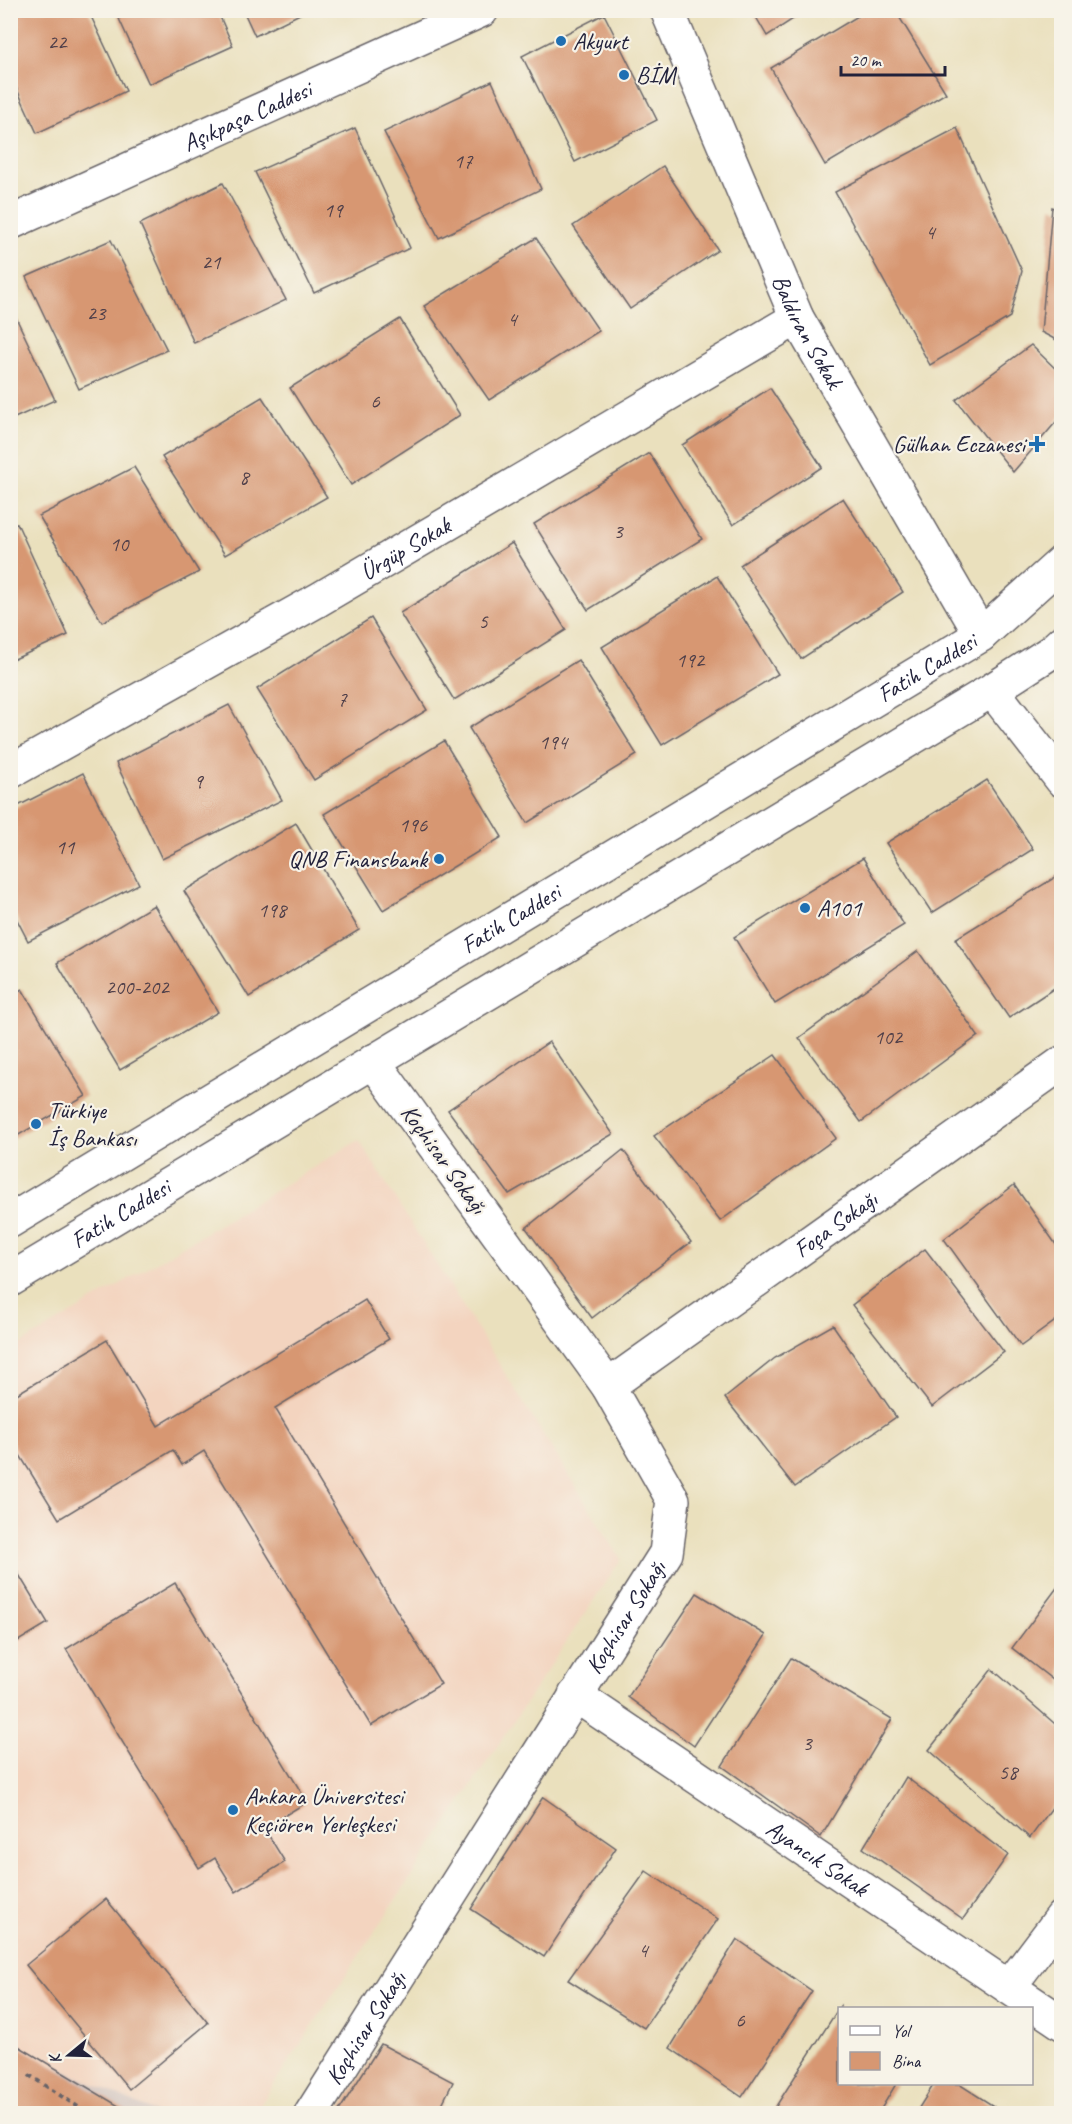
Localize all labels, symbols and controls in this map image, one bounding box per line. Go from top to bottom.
place label: Akyurt [573,26,630,56]
house number: 22 [48,29,68,55]
marker: Akyurt [554,34,568,48]
scale bar [841,39,944,77]
text: 20 m [850,49,883,71]
place label: BİM [636,60,678,90]
marker: BİM [617,68,631,82]
street label: Aşıkpaşa Caddesi [178,73,318,158]
house number: 17 [454,148,474,174]
house number: 19 [324,197,344,223]
house number: 4 [925,219,937,245]
house number: 21 [202,249,222,275]
street label: Baldıran Sokak [766,270,851,396]
house number: 23 [87,300,107,326]
house number: 4 [507,306,519,332]
house number: 6 [370,388,380,414]
place label: Gülhan Eczanesi [893,429,1028,459]
marker: Gülhan Eczanesi [1030,437,1044,451]
house number: 8 [239,464,251,490]
street label: Ürgüp Sokak [355,509,458,587]
house number: 3 [613,518,624,544]
house number: 10 [110,531,130,557]
house number: 5 [478,608,489,634]
street label: Fatih Caddesi [872,625,984,709]
house number: 192 [676,647,706,673]
house number: 7 [337,686,348,712]
house number: 194 [539,729,570,755]
house number: 9 [193,768,204,794]
house number: 196 [399,812,428,838]
house number: 11 [56,834,76,860]
place label: QNB Finansbank [288,844,429,874]
marker: QNB Finansbank [432,852,446,866]
street label: Fatih Caddesi [456,876,568,960]
place label: A101 [817,893,863,923]
house number: 198 [258,897,289,923]
marker: A101 [798,901,812,915]
house number: 200-202 [105,974,170,1000]
house number: 102 [874,1024,904,1050]
place label: Türkiye İş Bankası [48,1095,138,1153]
street label: Koçhisar Sokağı [394,1098,495,1221]
marker: Türkiye İş Bankası [29,1117,43,1131]
street label: Fatih Caddesi [65,1171,178,1255]
street label: Foça Sokağı [788,1183,884,1264]
street label: Koçhisar Sokağı [578,1554,673,1679]
house number: 3 [802,1730,813,1756]
house number: 58 [999,1759,1020,1785]
place label: Ankara Üniversitesi Keçiören Yerleşkesi [245,1781,406,1839]
marker: Ankara Üniversitesi Keçiören Yerleşkesi [226,1803,240,1817]
street label: Ayancık Sokak [761,1813,876,1904]
house number: 4 [638,1937,650,1963]
street label: Koçhisar Sokağı [319,1964,413,2090]
house number: 6 [735,2007,745,2033]
legend [838,2007,1033,2085]
text: Yol [892,2020,912,2042]
north arrow [39,2025,99,2085]
text: K [44,2049,67,2067]
text: Bina [892,2050,922,2072]

